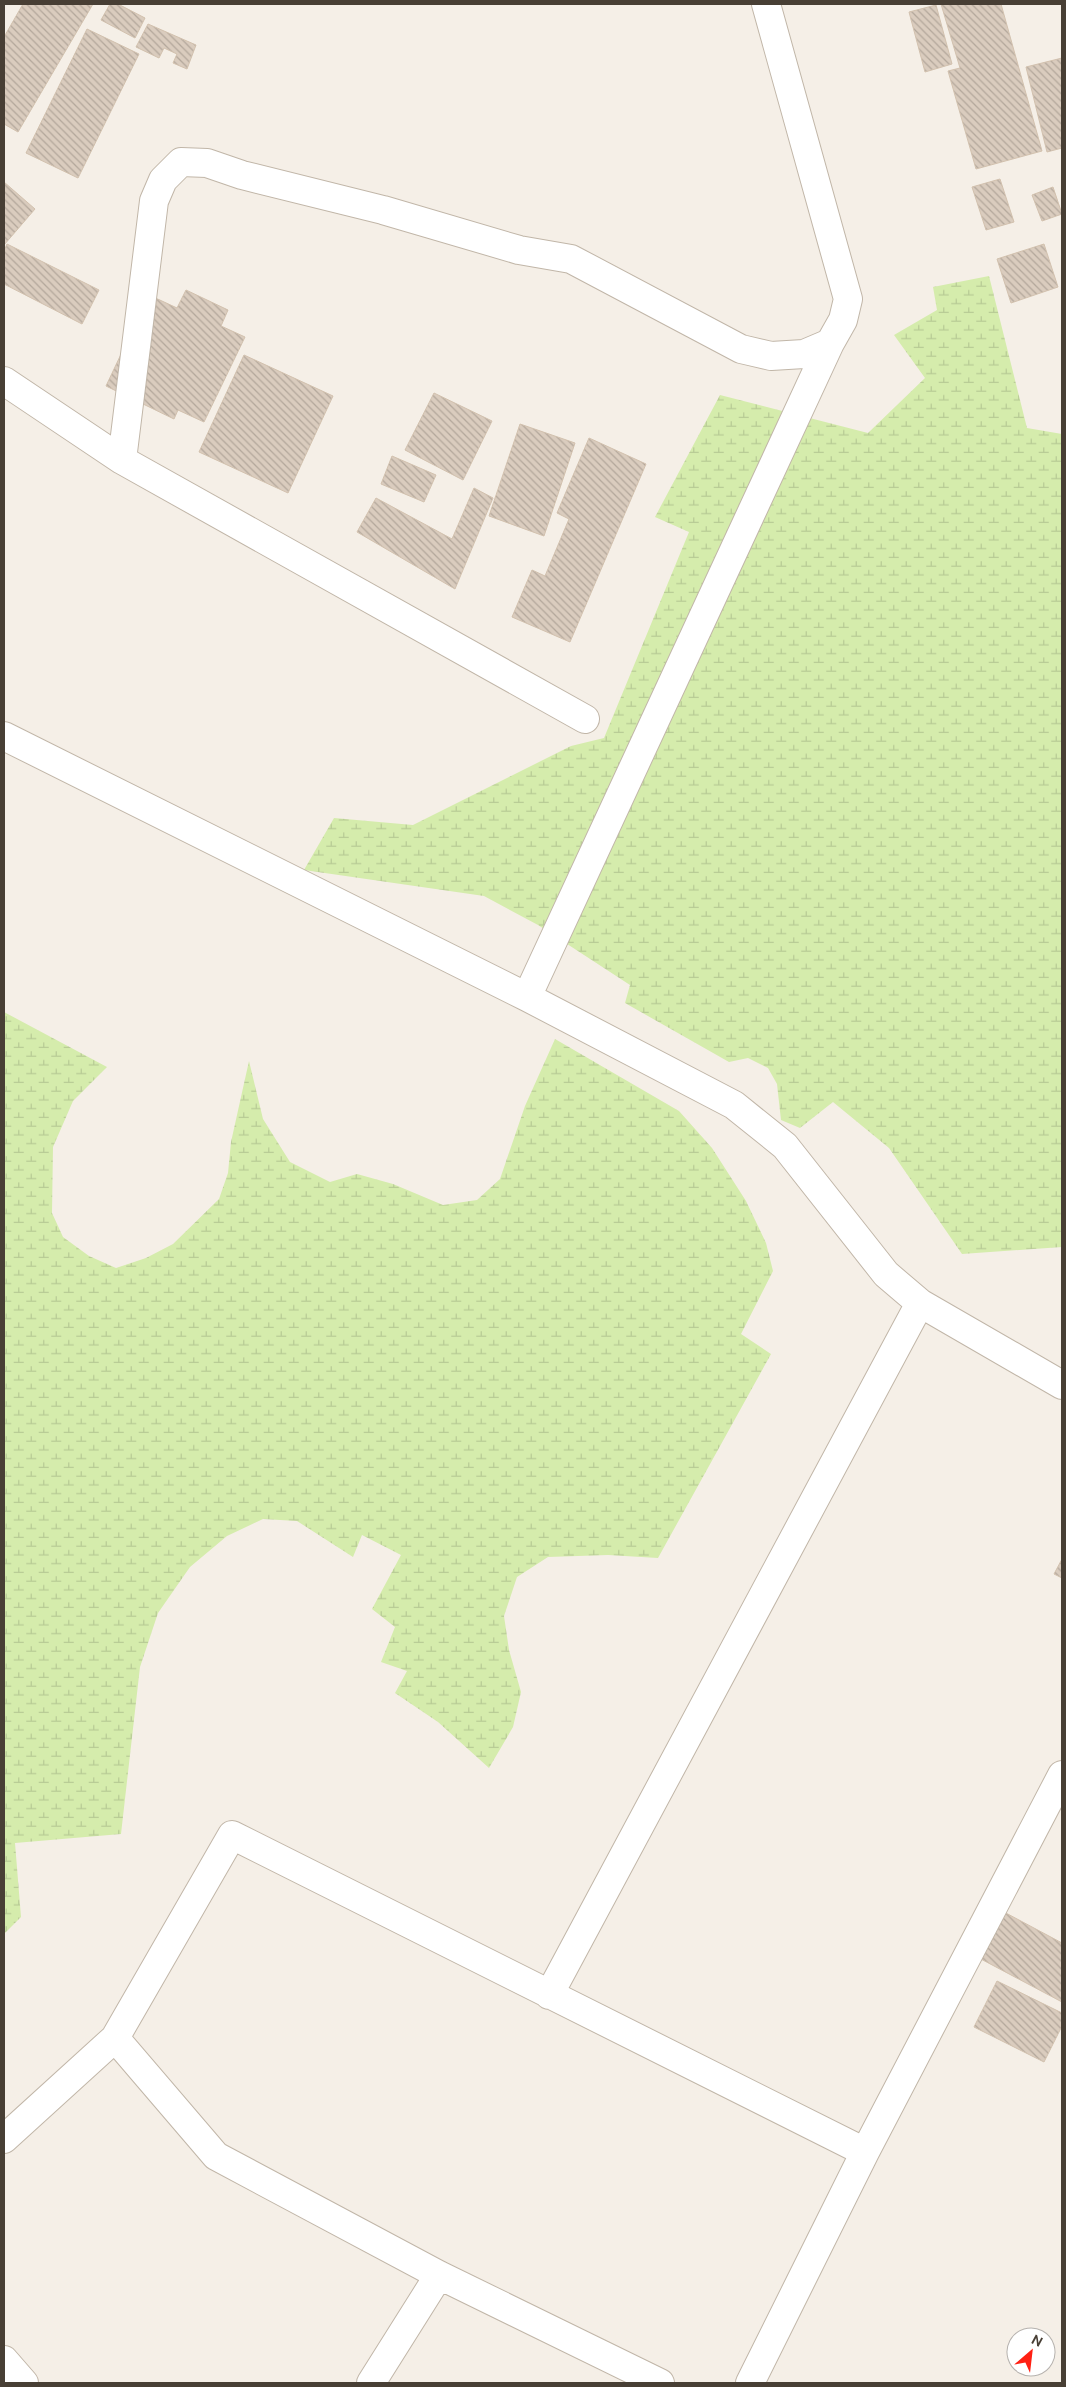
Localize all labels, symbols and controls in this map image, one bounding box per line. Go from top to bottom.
north arrow [1006,2327,1056,2377]
text: N [1029,2331,1045,2350]

